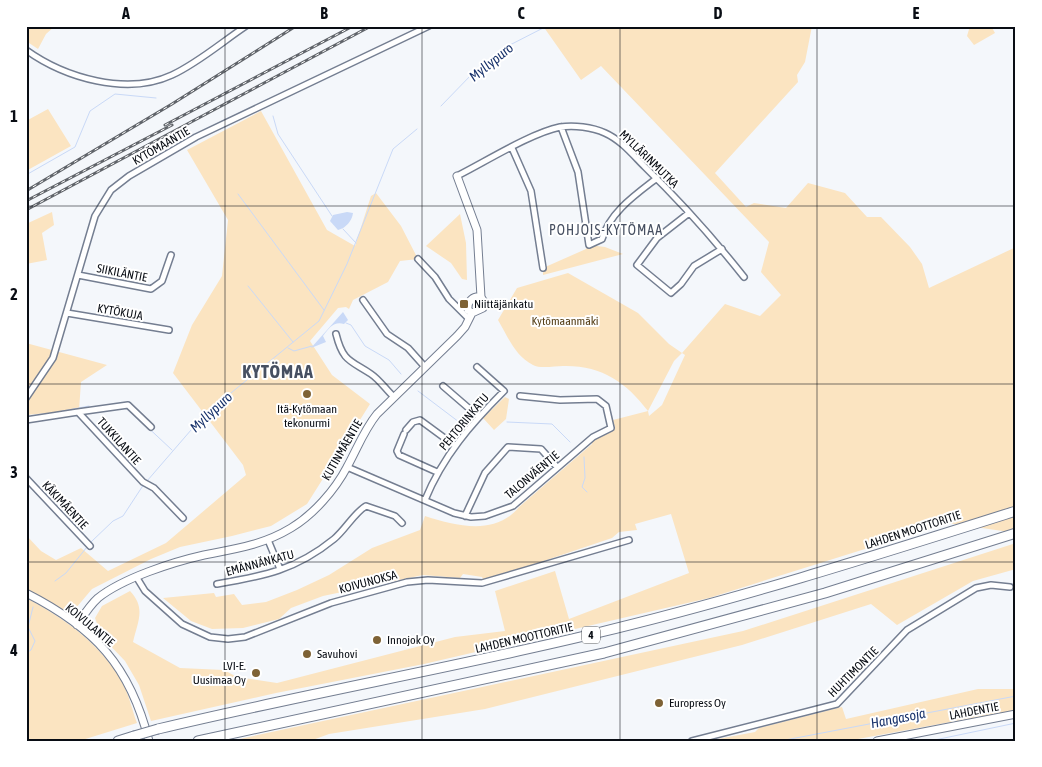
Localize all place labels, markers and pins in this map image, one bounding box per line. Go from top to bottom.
place label: Niittäjänkatu [474,297,534,311]
marker: Niittäjänkatu [458,298,470,310]
marker: Itä-Kytömaan tekonurmi [301,388,313,400]
place label: Itä-Kytömaan tekonurmi [277,402,337,430]
place label: Innojok Oy [387,633,435,647]
marker: Innojok Oy [371,634,383,646]
place label: Savuhovi [317,647,357,661]
marker: Savuhovi [301,648,313,660]
place label: LVI-E. Uusimaa Oy [193,659,246,687]
marker: LVI-E. Uusimaa Oy [250,667,262,679]
place label: Europress Oy [669,696,726,710]
marker: Europress Oy [653,697,665,709]

